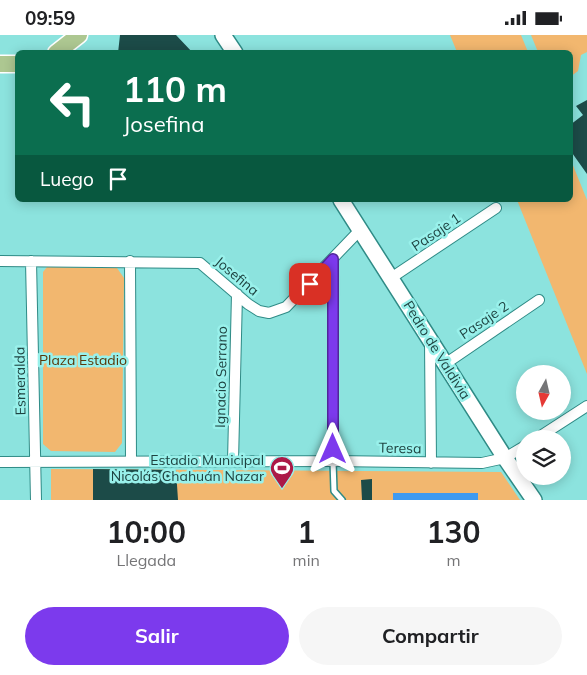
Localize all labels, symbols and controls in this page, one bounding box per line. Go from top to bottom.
text: 09:59 [25,6,75,30]
text: 110 m [123,67,227,111]
icon: left [40,70,105,135]
text: Josefina [123,110,204,138]
icon: arrive [104,165,132,193]
text: Luego [40,167,94,191]
street label: Pasaje 1 [408,209,464,255]
street label: Josefina [211,252,263,300]
pin [289,263,331,305]
icon: arrive [296,270,324,298]
street label: Pedro de Valdivia [399,297,475,403]
street label: Pasaje 2 [456,297,512,343]
street label: Ignacio Serrano [211,326,231,428]
street label: Esmeralda [10,347,30,415]
park label: Plaza Estadio [39,351,127,369]
north arrow [516,365,571,420]
map controls [516,365,571,485]
position arrow [306,422,358,474]
button: layers [516,430,571,485]
street label: Teresa [378,439,422,457]
place label: Estadio Municipal Nicolás Chahuán Nazar [111,451,265,485]
sports icon: Estadio Municipal Nicolás Chahuán Nazar [269,455,295,489]
text: 10:00 [107,513,186,551]
text: 1 [297,513,315,551]
text: 130 [426,513,480,551]
text: Llegada [116,550,176,570]
text: min [293,550,320,570]
text: m [446,550,460,570]
button: Salir [25,607,289,665]
button: Compartir [299,607,562,665]

